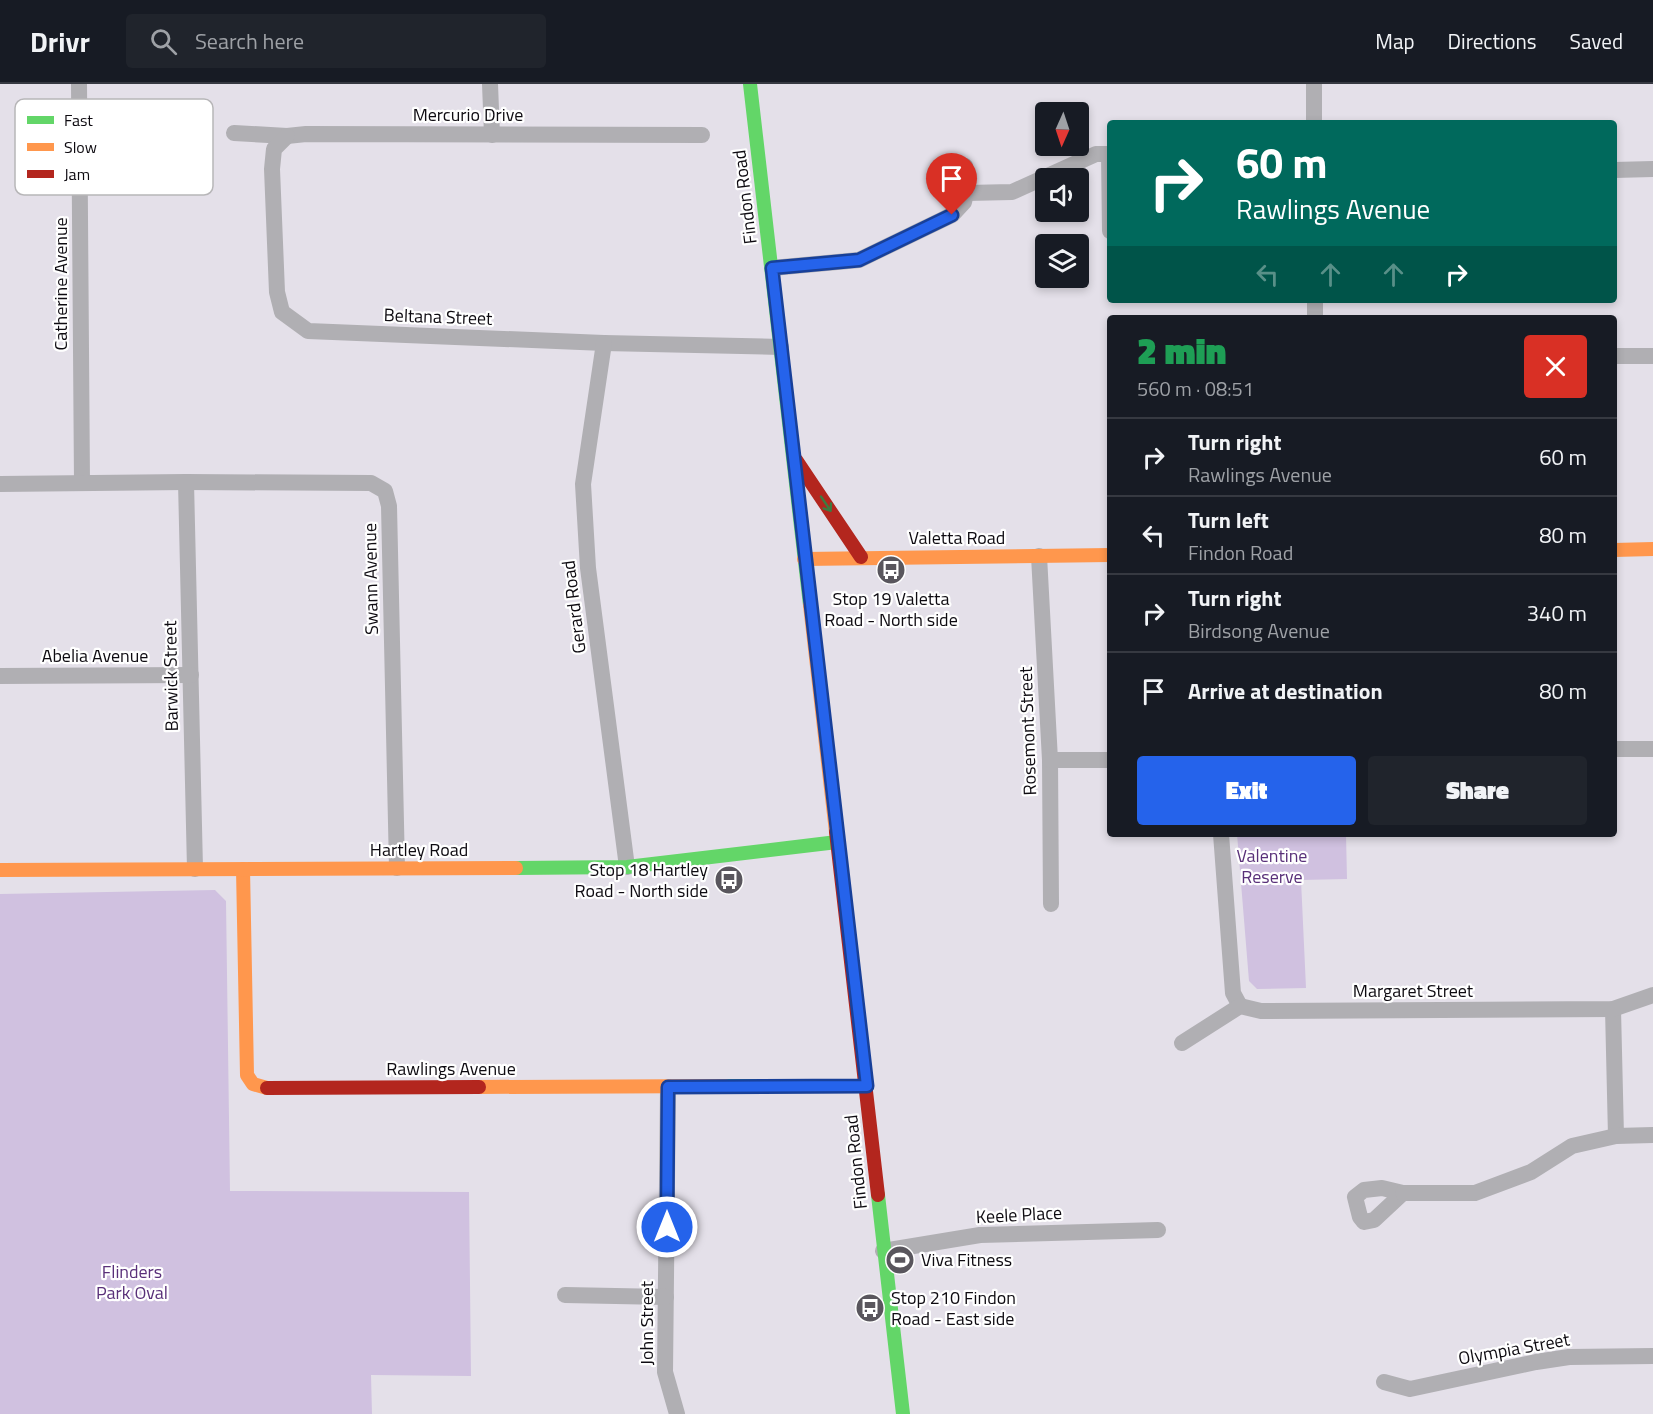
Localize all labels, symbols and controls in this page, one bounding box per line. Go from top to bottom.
search box [126,14,546,68]
text: Drivr [30,20,90,63]
text: Search here [195,24,304,58]
icon: search [147,25,180,58]
text: Map [1375,25,1415,57]
text: Directions [1448,25,1537,57]
text: Saved [1570,25,1623,57]
legend [15,99,213,195]
street label: Mercurio Drive [413,101,523,128]
north arrow [1035,102,1089,156]
map controls [1035,102,1089,288]
text: Fast [64,108,93,132]
text: 60 m [1236,130,1328,194]
text: Slow [64,135,97,159]
icon: right [1137,144,1215,222]
street label: Findon Road [725,148,764,246]
pin [926,153,977,215]
text: Jam [64,162,90,186]
icon: arrive [935,162,968,195]
button: sound [1035,168,1089,222]
text: Rawlings Avenue [1236,188,1430,229]
street label: Catherine Avenue [47,217,74,351]
button: layers [1035,234,1089,288]
icon: left [1251,258,1284,291]
icon: ahead [1314,258,1347,291]
icon: ahead [1377,258,1410,291]
icon: right [1440,258,1473,291]
street label: Beltana Street [383,301,493,332]
text: 2 min [1137,323,1226,378]
button: close [1524,335,1587,398]
text: 560 m · 08:51 [1137,373,1254,404]
text: Turn right [1188,425,1282,459]
text: 60 m [1539,440,1587,474]
icon: right [1137,441,1170,474]
text: Rawlings Avenue [1188,459,1332,490]
one-way arrow [820,495,832,512]
text: Turn left [1188,503,1269,537]
text: 80 m [1539,518,1587,552]
icon: left [1137,519,1170,552]
street label: Swann Avenue [356,523,385,635]
street label: Valetta Road [909,524,1005,551]
text: Findon Road [1188,537,1293,568]
bus stop icon: Stop 19 Valetta Road - North side [875,554,907,586]
street label: Gerard Road [554,559,593,655]
text: Turn right [1188,581,1282,615]
place label: Stop 19 Valetta Road - North side [824,585,958,633]
text: 340 m [1527,596,1587,630]
icon: right [1137,597,1170,630]
text: Birdsong Avenue [1188,615,1330,646]
street label: Barwick Street [156,620,185,732]
street label: Abelia Avenue [42,642,148,669]
street label: Rosemont Street [1012,666,1043,796]
text: Arrive at destination [1188,674,1383,708]
text: 80 m [1539,674,1587,708]
icon: arrive [1137,675,1170,708]
button: Exit [1137,756,1356,825]
button: Share [1368,756,1587,825]
street label: Hartley Road [370,836,468,863]
park label: Valentine Reserve [1237,842,1307,890]
place label: Stop 18 Hartley Road - North side [575,856,708,904]
bus stop icon: Stop 18 Hartley Road - North side [713,864,745,896]
street label: Margaret Street [1353,977,1474,1004]
street label: Rawlings Avenue [386,1055,516,1082]
street label: Findon Road [837,1114,874,1211]
position arrow [635,1195,699,1259]
street label: Keele Place [975,1199,1063,1230]
sports icon: Viva Fitness [884,1244,916,1276]
place label: Viva Fitness [921,1246,1012,1273]
park label: Flinders Park Oval [96,1258,168,1306]
street label: John Street [633,1280,660,1365]
place label: Stop 210 Findon Road - East side [891,1284,1016,1332]
bus stop icon: Stop 210 Findon Road - East side [854,1292,886,1324]
street label: Olympia Street [1456,1325,1572,1372]

